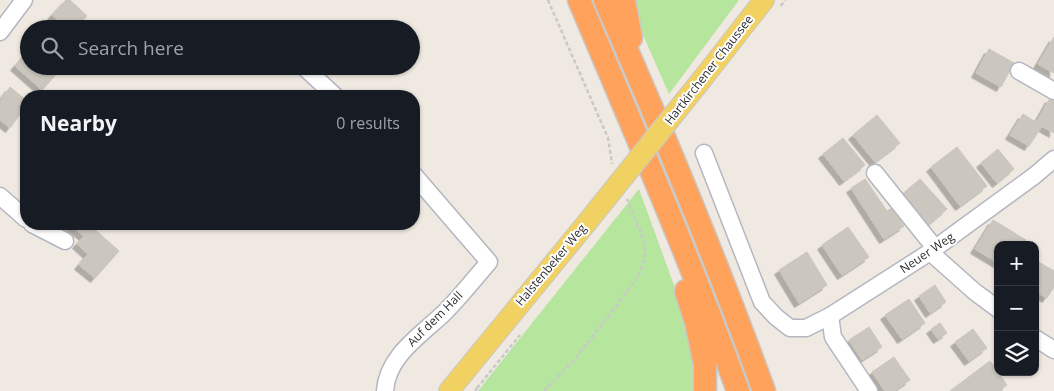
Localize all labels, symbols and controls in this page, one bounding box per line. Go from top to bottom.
street label: Hartkirchener Chaussee [660,11,757,128]
search box [20,20,420,75]
icon: search [38,34,66,62]
text: Search here [78,35,184,61]
text: Nearby [40,109,117,137]
text: 0 results [336,112,400,134]
street label: Halstenbeker Weg [511,220,590,309]
street label: Neuer Weg [896,228,958,277]
map controls [994,241,1039,376]
button: + [994,241,1039,286]
button: − [994,286,1039,331]
street label: Auf dem Hall [403,287,466,350]
button: layers [994,331,1039,376]

